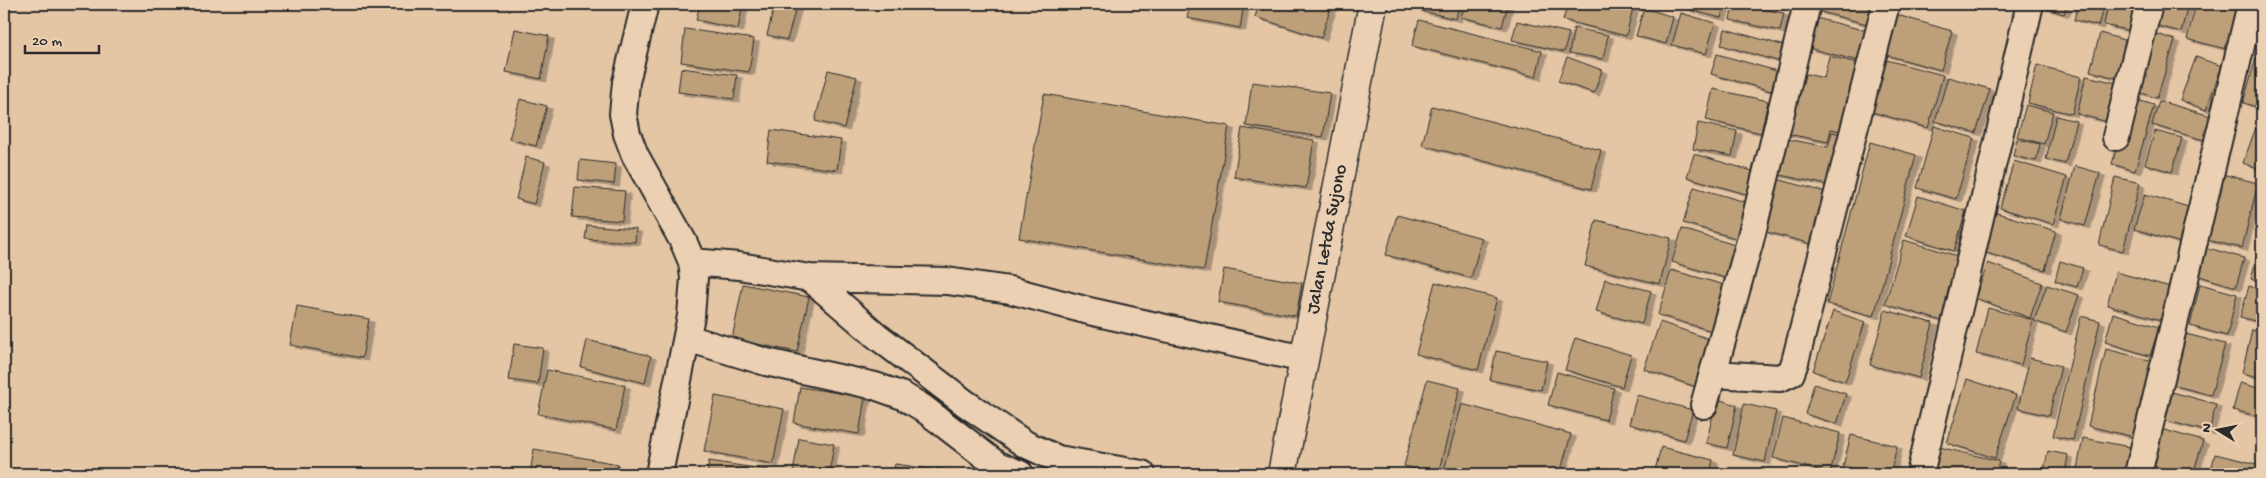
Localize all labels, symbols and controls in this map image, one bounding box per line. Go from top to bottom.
scale bar [25,22,99,54]
text: 20 m [32,33,62,51]
street label: Jalan Letda Sujono [1302,163,1353,316]
north arrow [2194,406,2244,456]
text: N [2198,422,2217,434]

